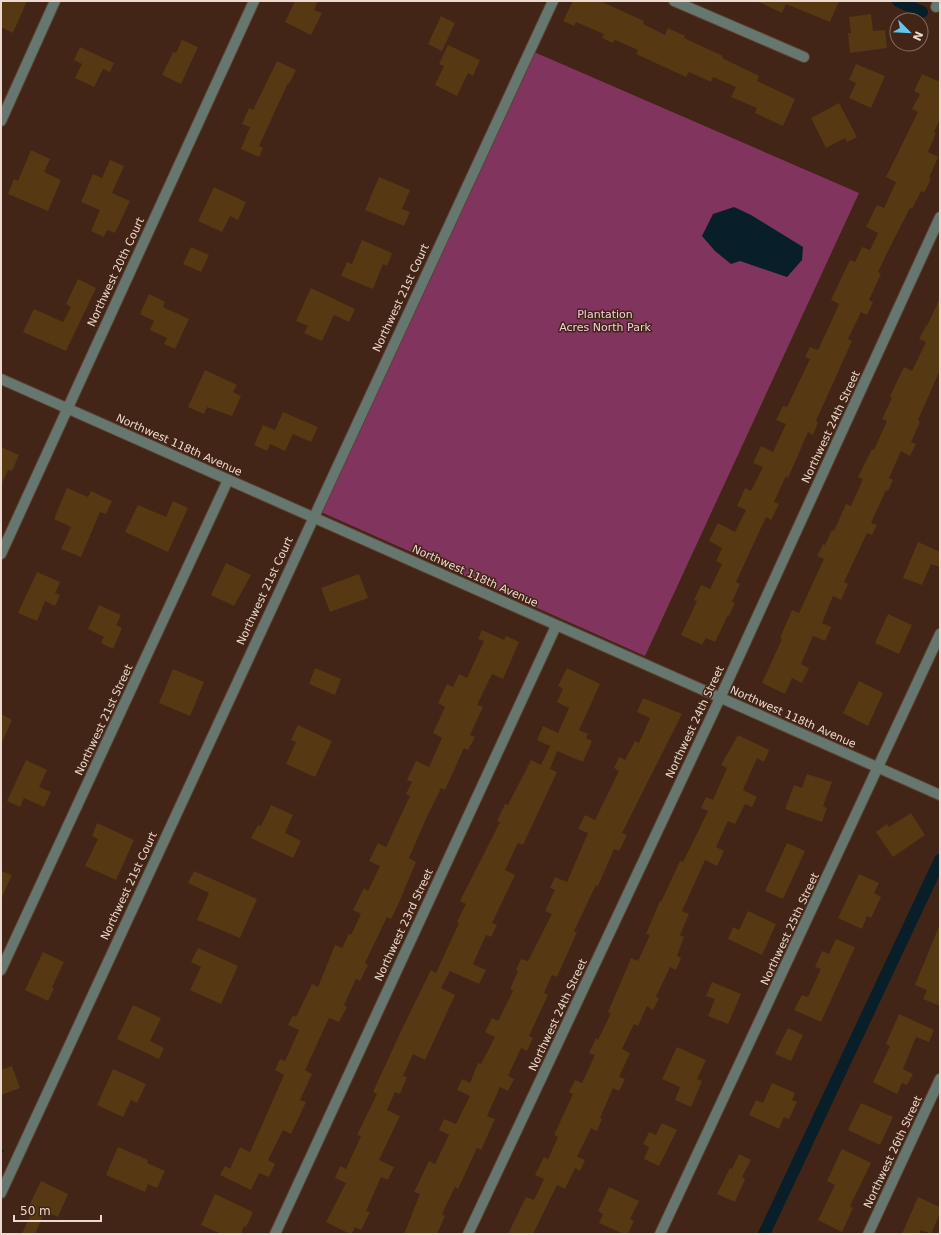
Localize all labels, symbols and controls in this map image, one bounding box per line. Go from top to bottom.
north arrow [889,12,929,52]
text: N [910,29,925,43]
street label: Northwest 20th Court [85,215,147,329]
street label: Northwest 21st Court [370,241,432,354]
park label: Plantation Acres North Park [559,308,651,334]
street label: Northwest 24th Street [799,368,863,485]
street label: Northwest 118th Avenue [114,411,244,479]
street label: Northwest 21st Court [234,534,296,647]
street label: Northwest 118th Avenue [410,542,540,610]
street label: Northwest 21st Street [73,662,136,778]
street label: Northwest 24th Street [663,663,727,780]
street label: Northwest 118th Avenue [728,683,858,751]
street label: Northwest 21st Court [98,829,160,942]
street label: Northwest 23rd Street [372,866,436,983]
street label: Northwest 25th Street [758,870,822,987]
street label: Northwest 24th Street [526,956,590,1073]
street label: Northwest 26th Street [861,1093,925,1210]
scale bar [14,1197,101,1223]
text: 50 m [20,1204,51,1218]

